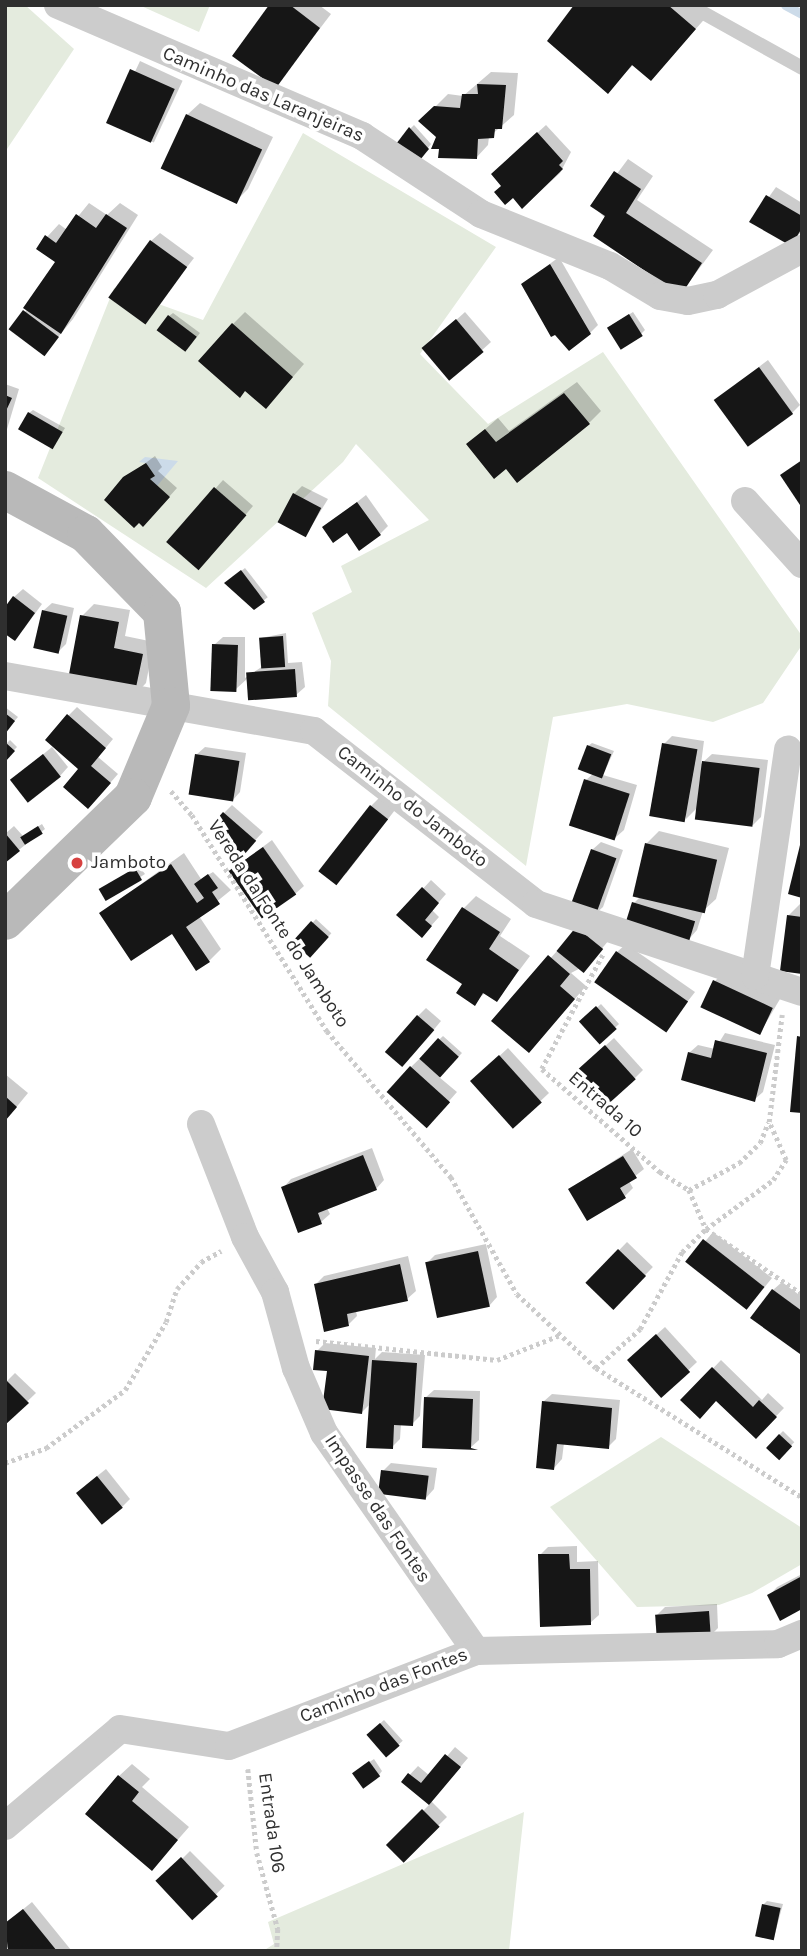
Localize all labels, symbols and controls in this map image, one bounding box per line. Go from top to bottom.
street label: Caminho das Laranjeiras [159,42,367,148]
street label: Caminho do Jamboto [332,741,492,873]
street label: Vereda da Fonte do Jamboto [202,816,354,1032]
place label: Jamboto [91,852,166,874]
marker: Jamboto [69,855,85,871]
street label: Entrada 10 [563,1067,647,1143]
street label: Impasse das Fontes [319,1431,435,1587]
street label: Caminho das Fontes [297,1644,471,1728]
street label: Entrada 106 [253,1771,289,1875]

